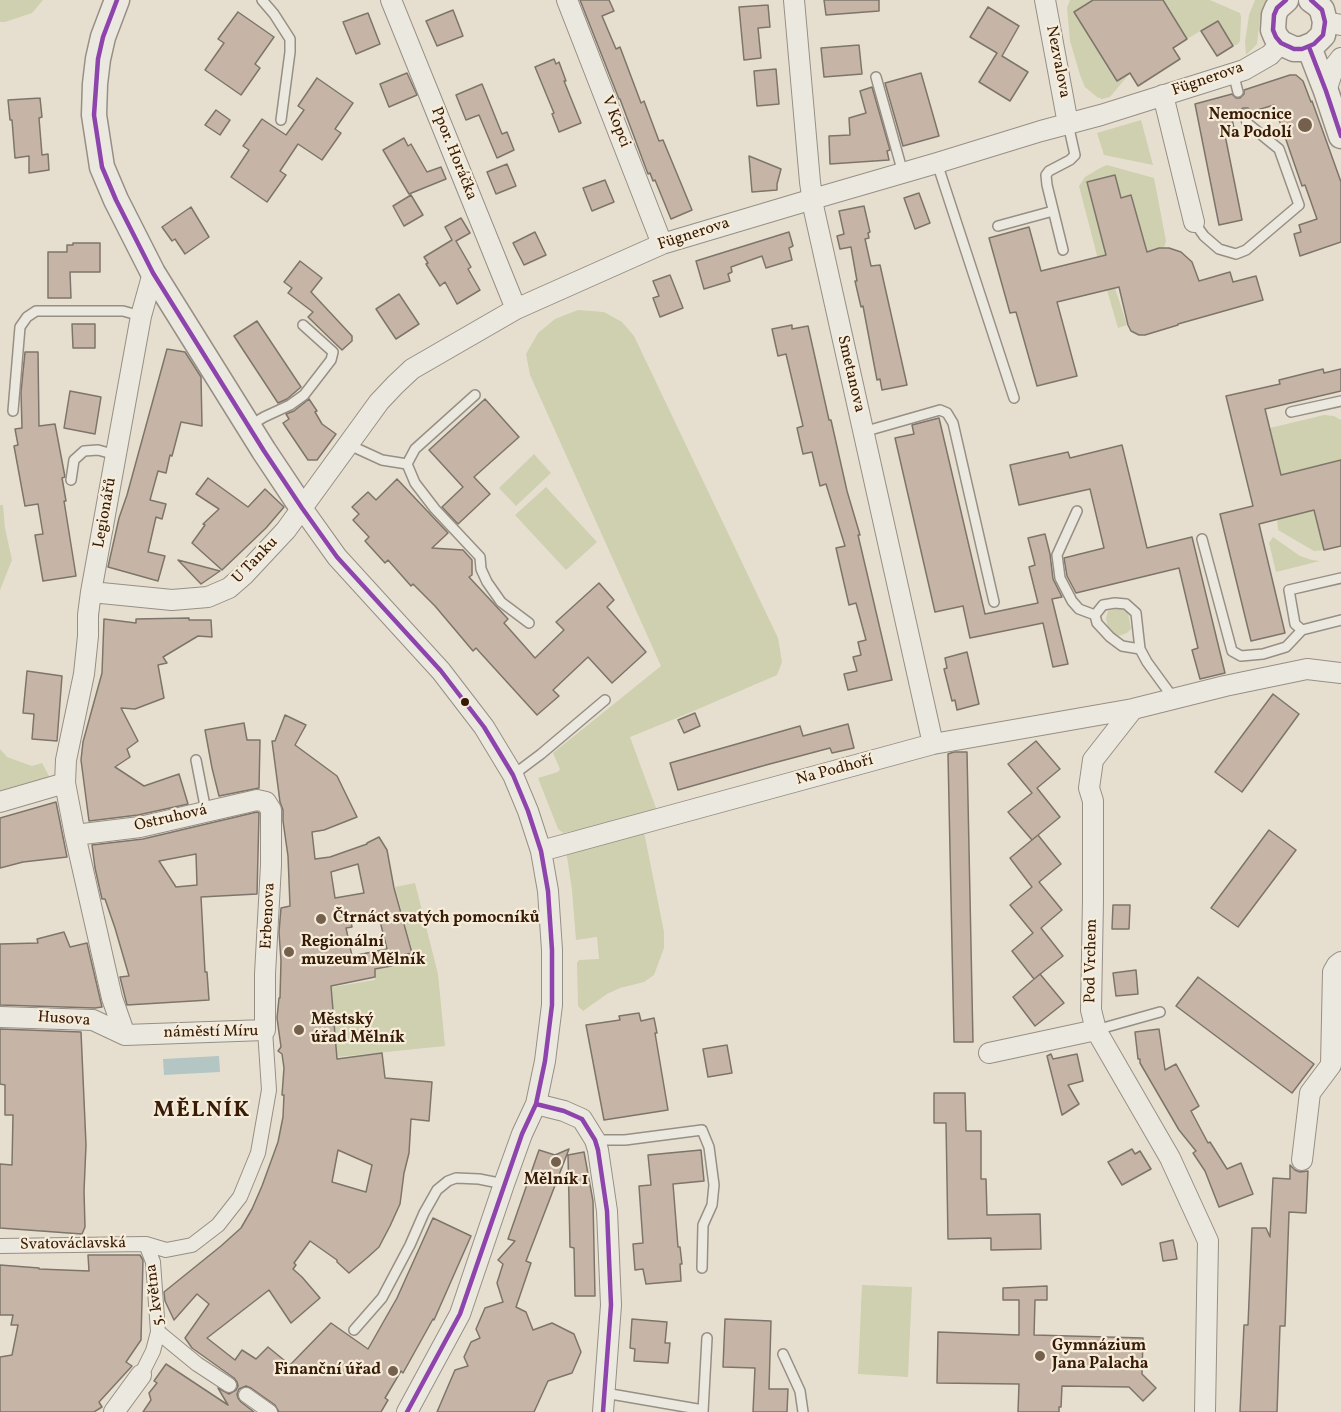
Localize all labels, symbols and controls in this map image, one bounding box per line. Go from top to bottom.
street label: Nezvalova [1041,24,1073,100]
street label: Fügnerova [1170,59,1246,101]
street label: V Kopci [596,93,634,151]
street label: Ppor. Horáčka [426,105,480,203]
place label: Nemocnice Na Podolí [1209,106,1292,144]
marker: Nemocnice Na Podolí [1296,116,1314,134]
street label: Fügnerova [656,214,732,256]
street label: Smetanova [832,334,868,414]
street label: Legionářů [90,476,122,550]
street label: U Tanku [229,534,283,588]
unlabelled marker [459,696,471,708]
street label: Na Podhoří [794,751,876,791]
street label: Ostruhová [133,801,209,837]
street label: Erbenova [258,882,280,950]
place label: Čtrnáct svatých pomocníků [333,909,539,929]
marker: Čtrnáct svatých pomocníků [314,912,328,926]
street label: Pod Vrchem [1082,919,1102,1003]
place label: Regionální muzeum Mělník [301,933,425,971]
marker: Regionální muzeum Mělník [282,945,296,959]
street label: Husova [37,1009,91,1031]
place label: Městský úřad Mělník [311,1011,405,1049]
street label: náměstí Míru [163,1023,259,1043]
marker: Městský úřad Mělník [292,1023,306,1037]
district label: MĚLNÍK [153,1099,251,1125]
marker: Mělník 1 [549,1155,563,1169]
place label: Mělník 1 [524,1171,588,1191]
street label: Svatováclavská [20,1234,126,1256]
street label: 5. května [143,1263,169,1327]
place label: Gymnázium Jana Palacha [1052,1337,1149,1375]
marker: Gymnázium Jana Palacha [1033,1349,1047,1363]
place label: Finanční úřad [274,1361,381,1381]
marker: Finanční úřad [386,1364,400,1378]

